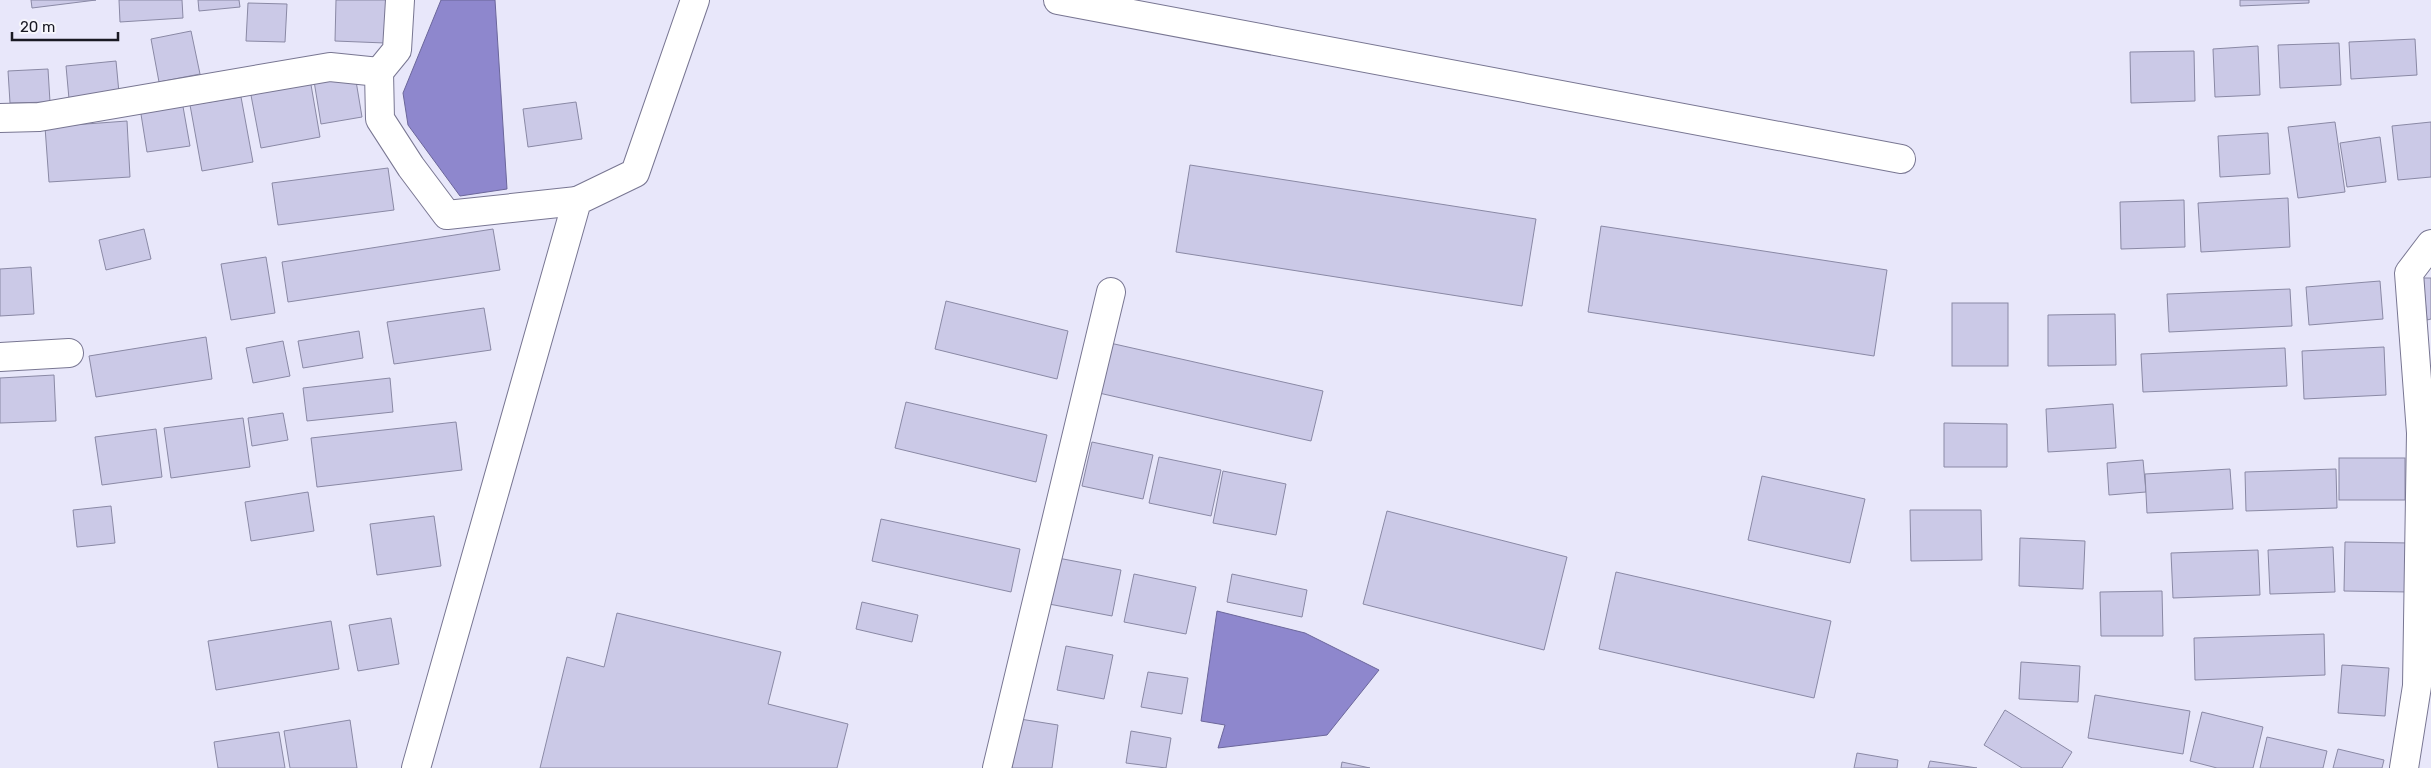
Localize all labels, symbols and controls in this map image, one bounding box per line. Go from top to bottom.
scale bar [12,10,119,42]
text: 20 m [20,18,55,36]

